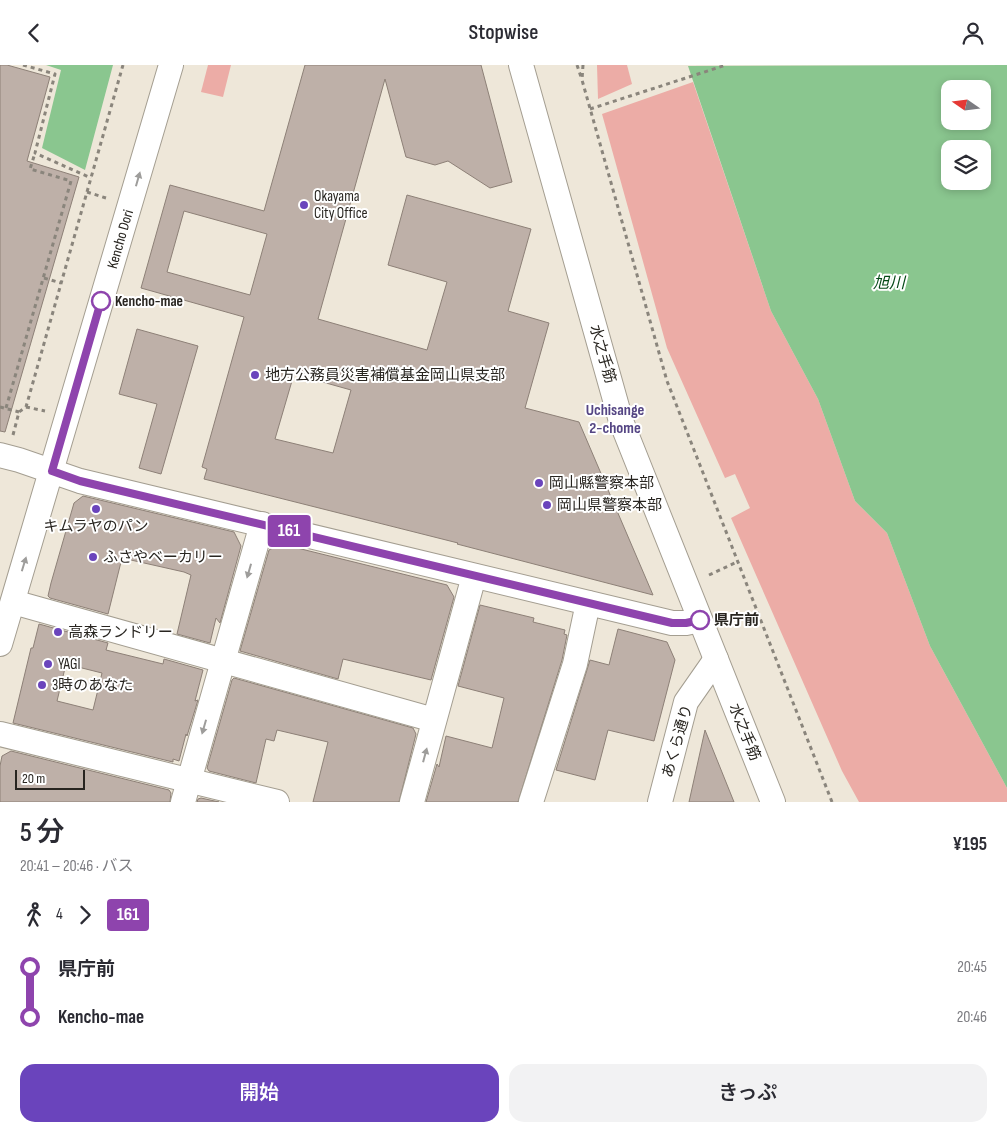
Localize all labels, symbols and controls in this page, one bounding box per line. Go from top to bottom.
icon: back [20,19,48,47]
text: Stopwise [469,19,538,46]
icon: person [959,19,987,47]
north arrow [941,80,991,130]
map controls [941,80,991,190]
button: layers [941,140,991,190]
one-way arrow [134,171,142,186]
place label: Okayama City Office [314,187,368,223]
marker: Okayama City Office [298,199,310,211]
street label: Kencho Dori [103,207,138,271]
water label: 旭川 [873,274,907,293]
marker: Kencho-mae [91,291,111,311]
place label: Kencho-mae [115,292,183,311]
street label: 水之手筋 [585,323,620,386]
place label: 地方公務員災害補償基金岡山県支部 [265,366,505,385]
marker: 地方公務員災害補償基金岡山県支部 [249,369,261,381]
district label: Uchisange 2-chome [586,401,645,438]
place label: 岡山縣警察本部 [549,474,654,493]
marker: 岡山縣警察本部 [533,477,545,489]
place label: 岡山県警察本部 [557,496,662,515]
marker: 岡山県警察本部 [541,499,553,511]
marker: キムラヤのパン [90,503,102,515]
line badge: 161 [260,515,318,547]
place label: キムラヤのパン [43,517,149,536]
text: 161 [278,520,300,541]
place label: ふさやベーカリー [103,548,223,567]
marker: ふさやベーカリー [87,551,99,563]
one-way arrow [21,556,29,571]
one-way arrow [244,564,252,579]
marker: 県庁前 [690,610,710,630]
place label: 県庁前 [714,611,759,630]
place label: 高森ランドリー [68,623,173,642]
marker: 高森ランドリー [52,626,64,638]
place label: YAGI [58,655,80,674]
marker: YAGI [42,658,54,670]
place label: 3時のあなた [52,676,133,695]
marker: 3時のあなた [36,679,48,691]
street label: 水之手筋 [724,701,765,764]
street label: あくら通り [658,702,697,780]
one-way arrow [200,720,208,735]
one-way arrow [421,747,429,762]
scale bar [15,767,85,790]
text: 20 m [22,770,45,787]
text: 5 分 [20,816,64,849]
text: ¥195 [952,833,987,856]
text: 20:41 – 20:46 · バス [20,857,133,876]
icon: walk [20,901,48,929]
icon: forward [71,901,99,929]
text: 161 [117,904,139,925]
text: 4 [56,905,63,924]
text: 県庁前 [58,958,115,981]
text: 20:45 [957,958,987,977]
text: Kencho-mae [58,1006,144,1029]
text: 20:46 [957,1008,987,1027]
button: 開始 [20,1064,499,1122]
button: きっぷ [509,1064,987,1122]

